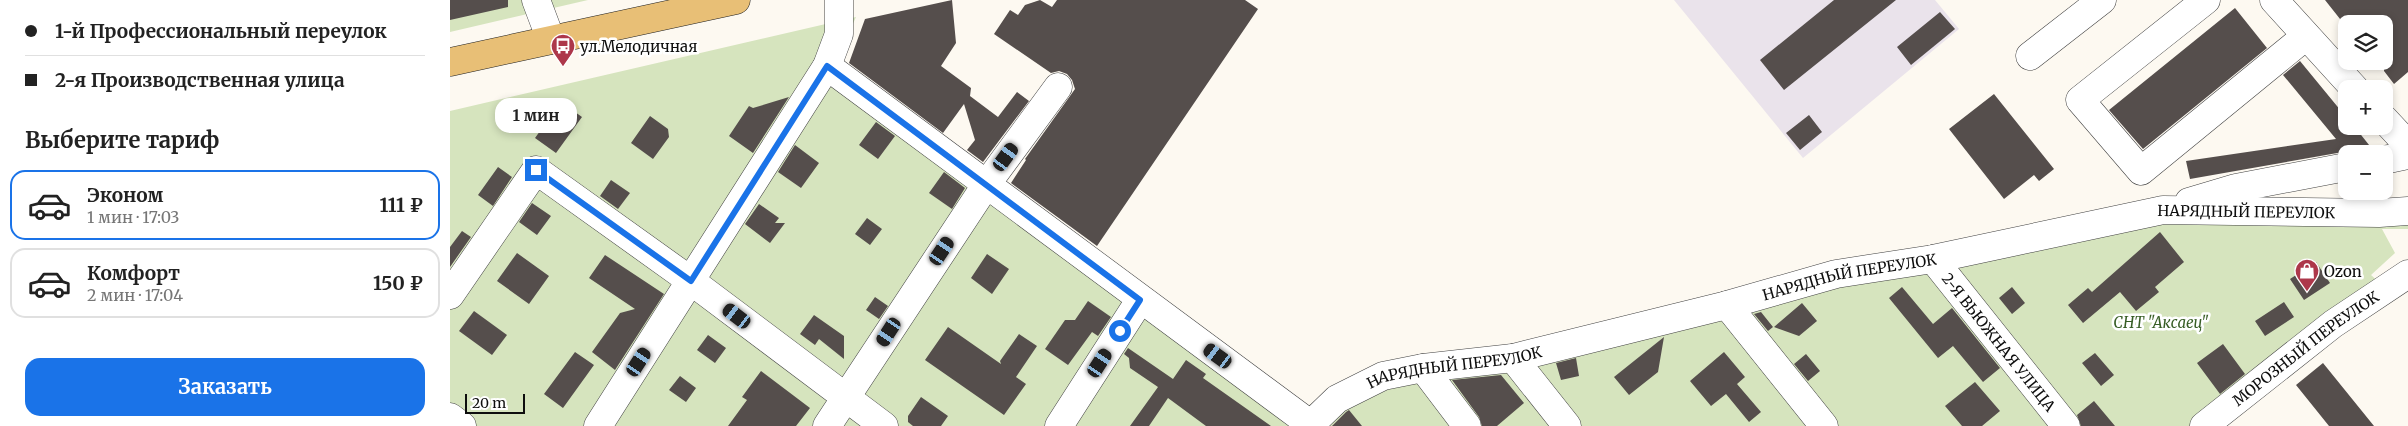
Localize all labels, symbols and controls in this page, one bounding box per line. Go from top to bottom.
map controls [2338,15,2393,200]
button: layers [2338,15,2393,70]
text: 1-й Профессиональный переулок [55,19,387,43]
bus stop icon: ул.Мелодичная [550,33,576,67]
place label: ул.Мелодичная [580,37,697,56]
text: 2-я Производственная улица [55,68,345,92]
button: + [2338,80,2393,135]
callout: 1 мин [495,98,577,132]
text: 1 мин [512,105,560,125]
text: Выберите тариф [25,126,219,154]
car [991,140,1020,174]
button: − [2338,145,2393,200]
route end [525,159,547,181]
icon: car [27,183,72,228]
text: Эконом [87,183,163,207]
text: 111 ₽ [379,193,423,217]
street label: НАРЯДНЫЙ ПЕРЕУЛОК [2157,200,2336,222]
text: 1 мин · 17:03 [87,207,180,227]
car [927,234,956,268]
street label: НАРЯДНЫЙ ПЕРЕУЛОК [1760,249,1938,304]
shop icon: Ozon [2294,258,2320,292]
icon: car [27,261,72,306]
text: Комфорт [87,261,180,285]
place label: Ozon [2324,262,2362,281]
street label: 2-Я ВЬЮЖНАЯ УЛИЦА [1938,269,2060,415]
text: 150 ₽ [373,271,423,295]
text: 2 мин · 17:04 [87,285,183,305]
street label: МОРОЗНЫЙ ПЕРЕУЛОК [2228,287,2382,409]
car [720,301,753,331]
park label: СНТ "Аксаец" [2113,313,2209,332]
car [874,315,903,349]
route start [1109,320,1131,342]
car [1201,341,1234,371]
street label: НАРЯДНЫЙ ПЕРЕУЛОК [1363,342,1544,392]
car [624,345,653,379]
car [1085,346,1114,380]
button: Заказать [25,358,425,416]
scale bar [465,391,525,414]
text: 20 m [472,394,506,412]

